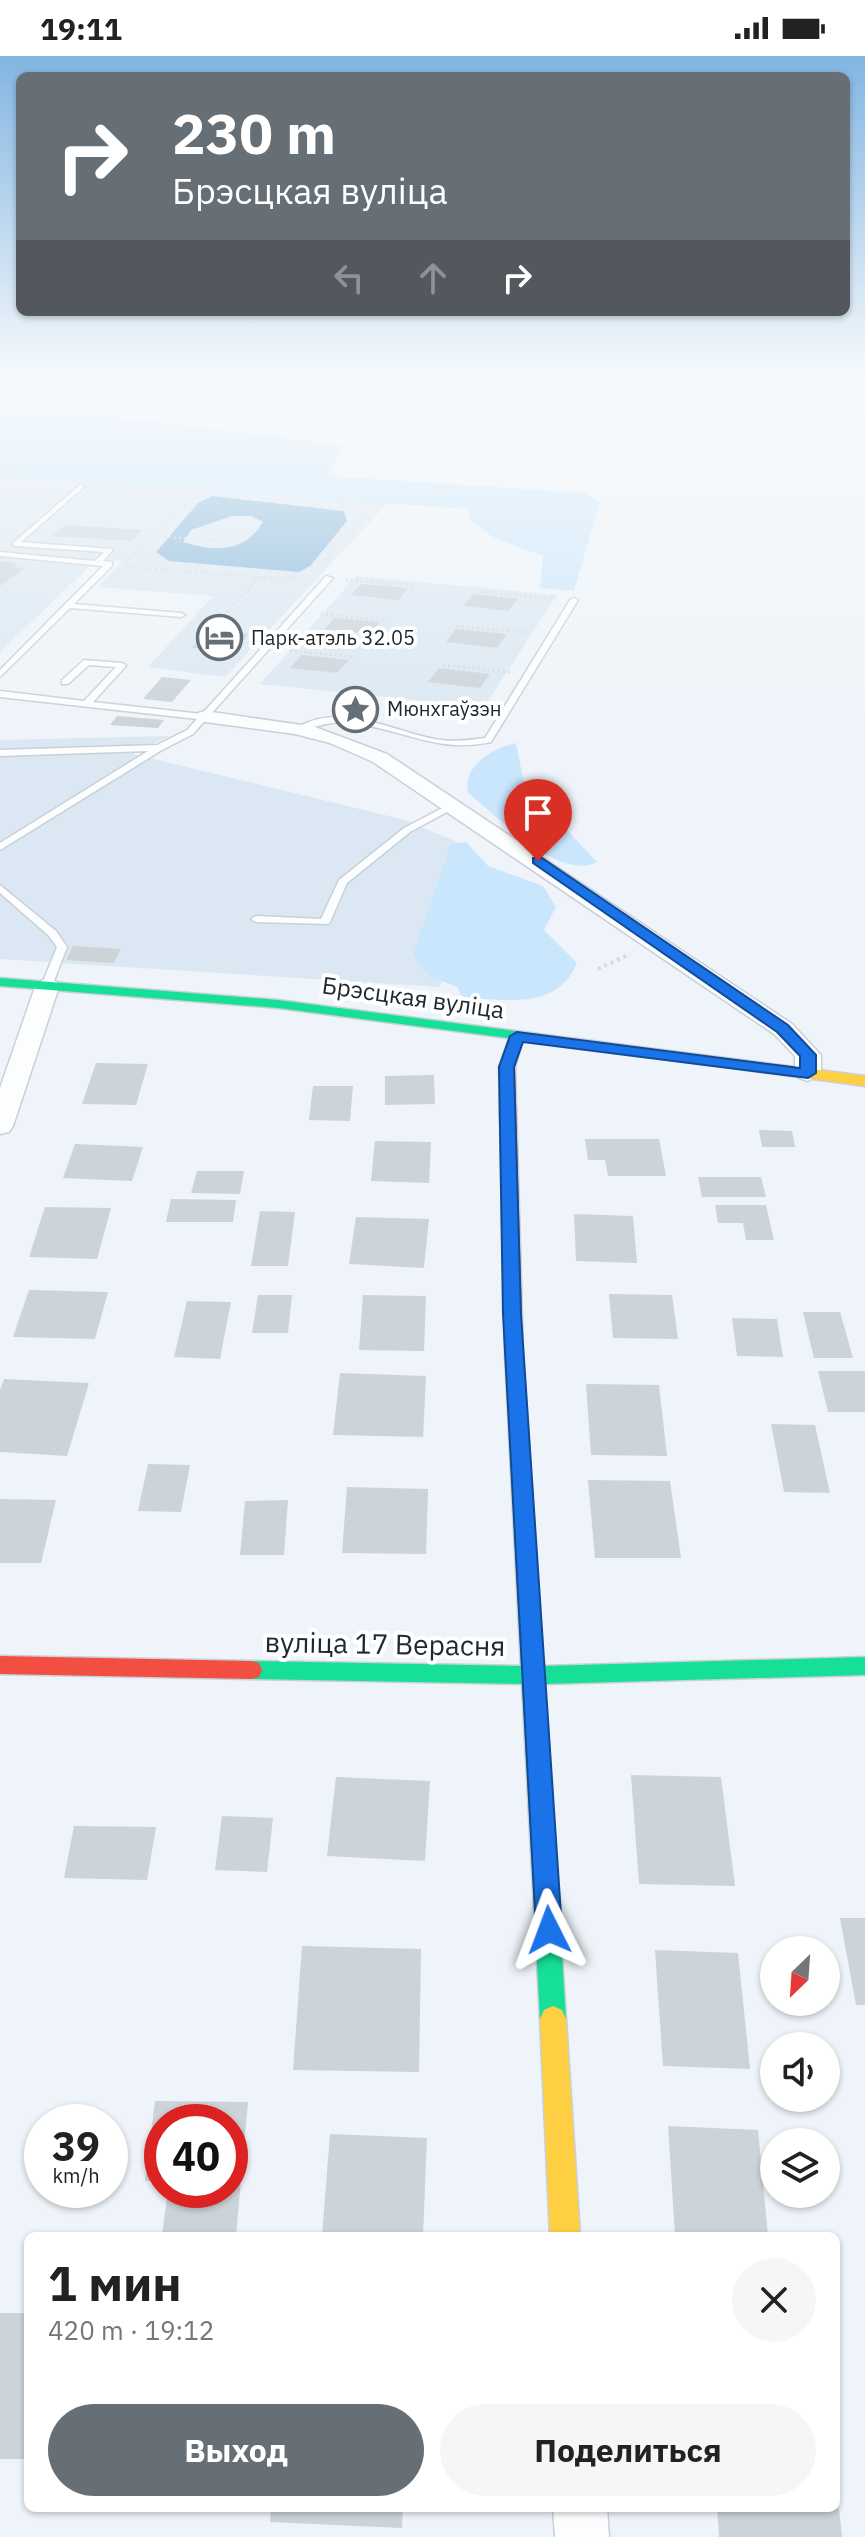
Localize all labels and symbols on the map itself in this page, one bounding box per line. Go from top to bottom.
hotel icon: Парк-атэль 32.05 [196,614,244,662]
place label: Парк-атэль 32.05 [251,624,415,651]
place icon: Мюнхгаўзэн [332,685,380,733]
place label: Мюнхгаўзэн [387,695,502,722]
pin [504,779,572,861]
street label: Брэсцкая вуліца [320,968,507,1026]
street label: вуліца 17 Верасня [264,1623,506,1664]
position arrow [507,1888,591,1972]
north arrow [760,1936,840,2016]
speed limit sign: 40 [144,2104,248,2208]

